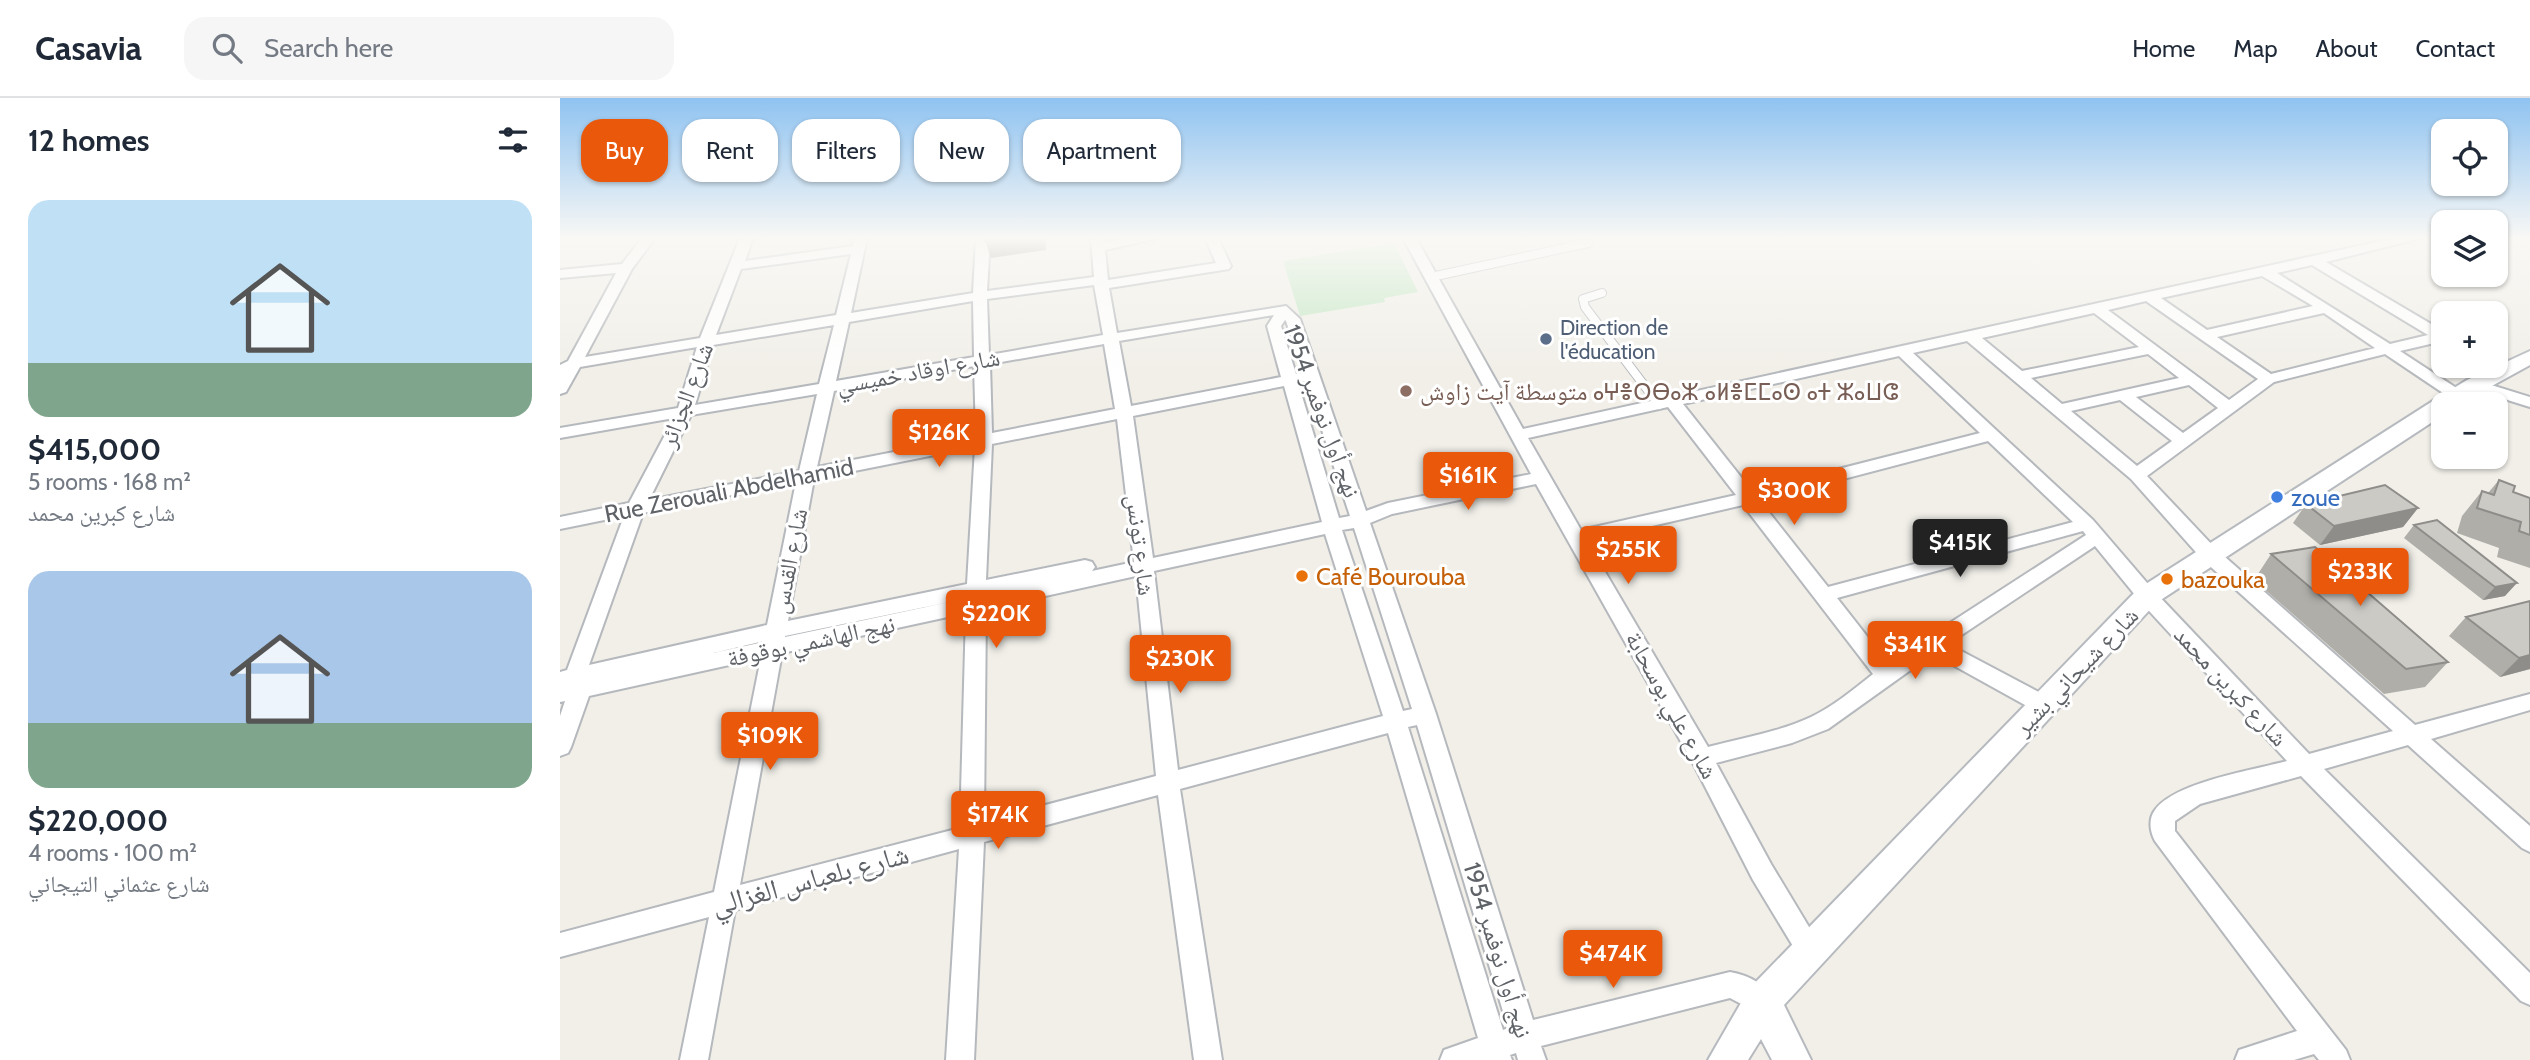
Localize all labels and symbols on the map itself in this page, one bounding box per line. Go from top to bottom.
place label: Direction de l'éducation [1560,315,1668,364]
street label: نهج أول نوفمبر 1954 [1276,321,1367,502]
marker: Direction de l'éducation [1538,331,1554,347]
street label: شارع الجزائر [652,339,720,453]
street label: شارع اوقاد خميسي [834,342,1003,405]
place label: متوسطة آيت زاوش ⴰⵖⴻⵔⴱⴰⵣ ⴰⵍⴻⵎⵎⴰⵙ ⴰⵜ ⵣⴰⵡⵛ [1420,377,1900,406]
marker: متوسطة آيت زاوش ⴰⵖⴻⵔⴱⴰⵣ ⴰⵍⴻⵎⵎⴰⵙ ⴰⵜ ⵣⴰⵡⵛ [1398,383,1414,399]
pin: $126K [890,410,988,469]
street label: Rue Zerouali Abdelhamid [602,452,856,528]
pin: $161K [1419,452,1517,512]
pin: $300K [1745,468,1843,527]
place label: zoue [2291,483,2340,512]
marker: zoue [2269,489,2285,505]
street label: شارع تونس [1119,493,1162,597]
street label: شارع القدس [765,506,814,616]
pin: $415K [1911,519,2009,579]
pin: $255K [1579,526,1677,586]
pin: $233K [2311,548,2409,608]
place label: Café Bourouba [1316,562,1466,591]
place label: bazouka [2181,565,2265,594]
marker: Café Bourouba [1294,568,1310,584]
marker: bazouka [2159,571,2175,587]
pin: $220K [947,590,1045,650]
street label: شارع شيحاني بشير [2007,601,2148,745]
street label: نهج الهاشمي بوقوفة [724,609,899,678]
street label: شارع كبرين محمد [2167,620,2294,753]
pin: $341K [1866,622,1964,681]
street label: شارع علي بوسحابة [1615,626,1724,786]
pin: $230K [1131,636,1229,695]
pin: $109K [721,712,819,772]
pin: $174K [949,792,1047,851]
street label: شارع بلعباس الغزالي [708,836,914,928]
street label: نهج أول نوفمبر 1954 [1457,859,1538,1042]
pin: $474K [1564,930,1662,990]

